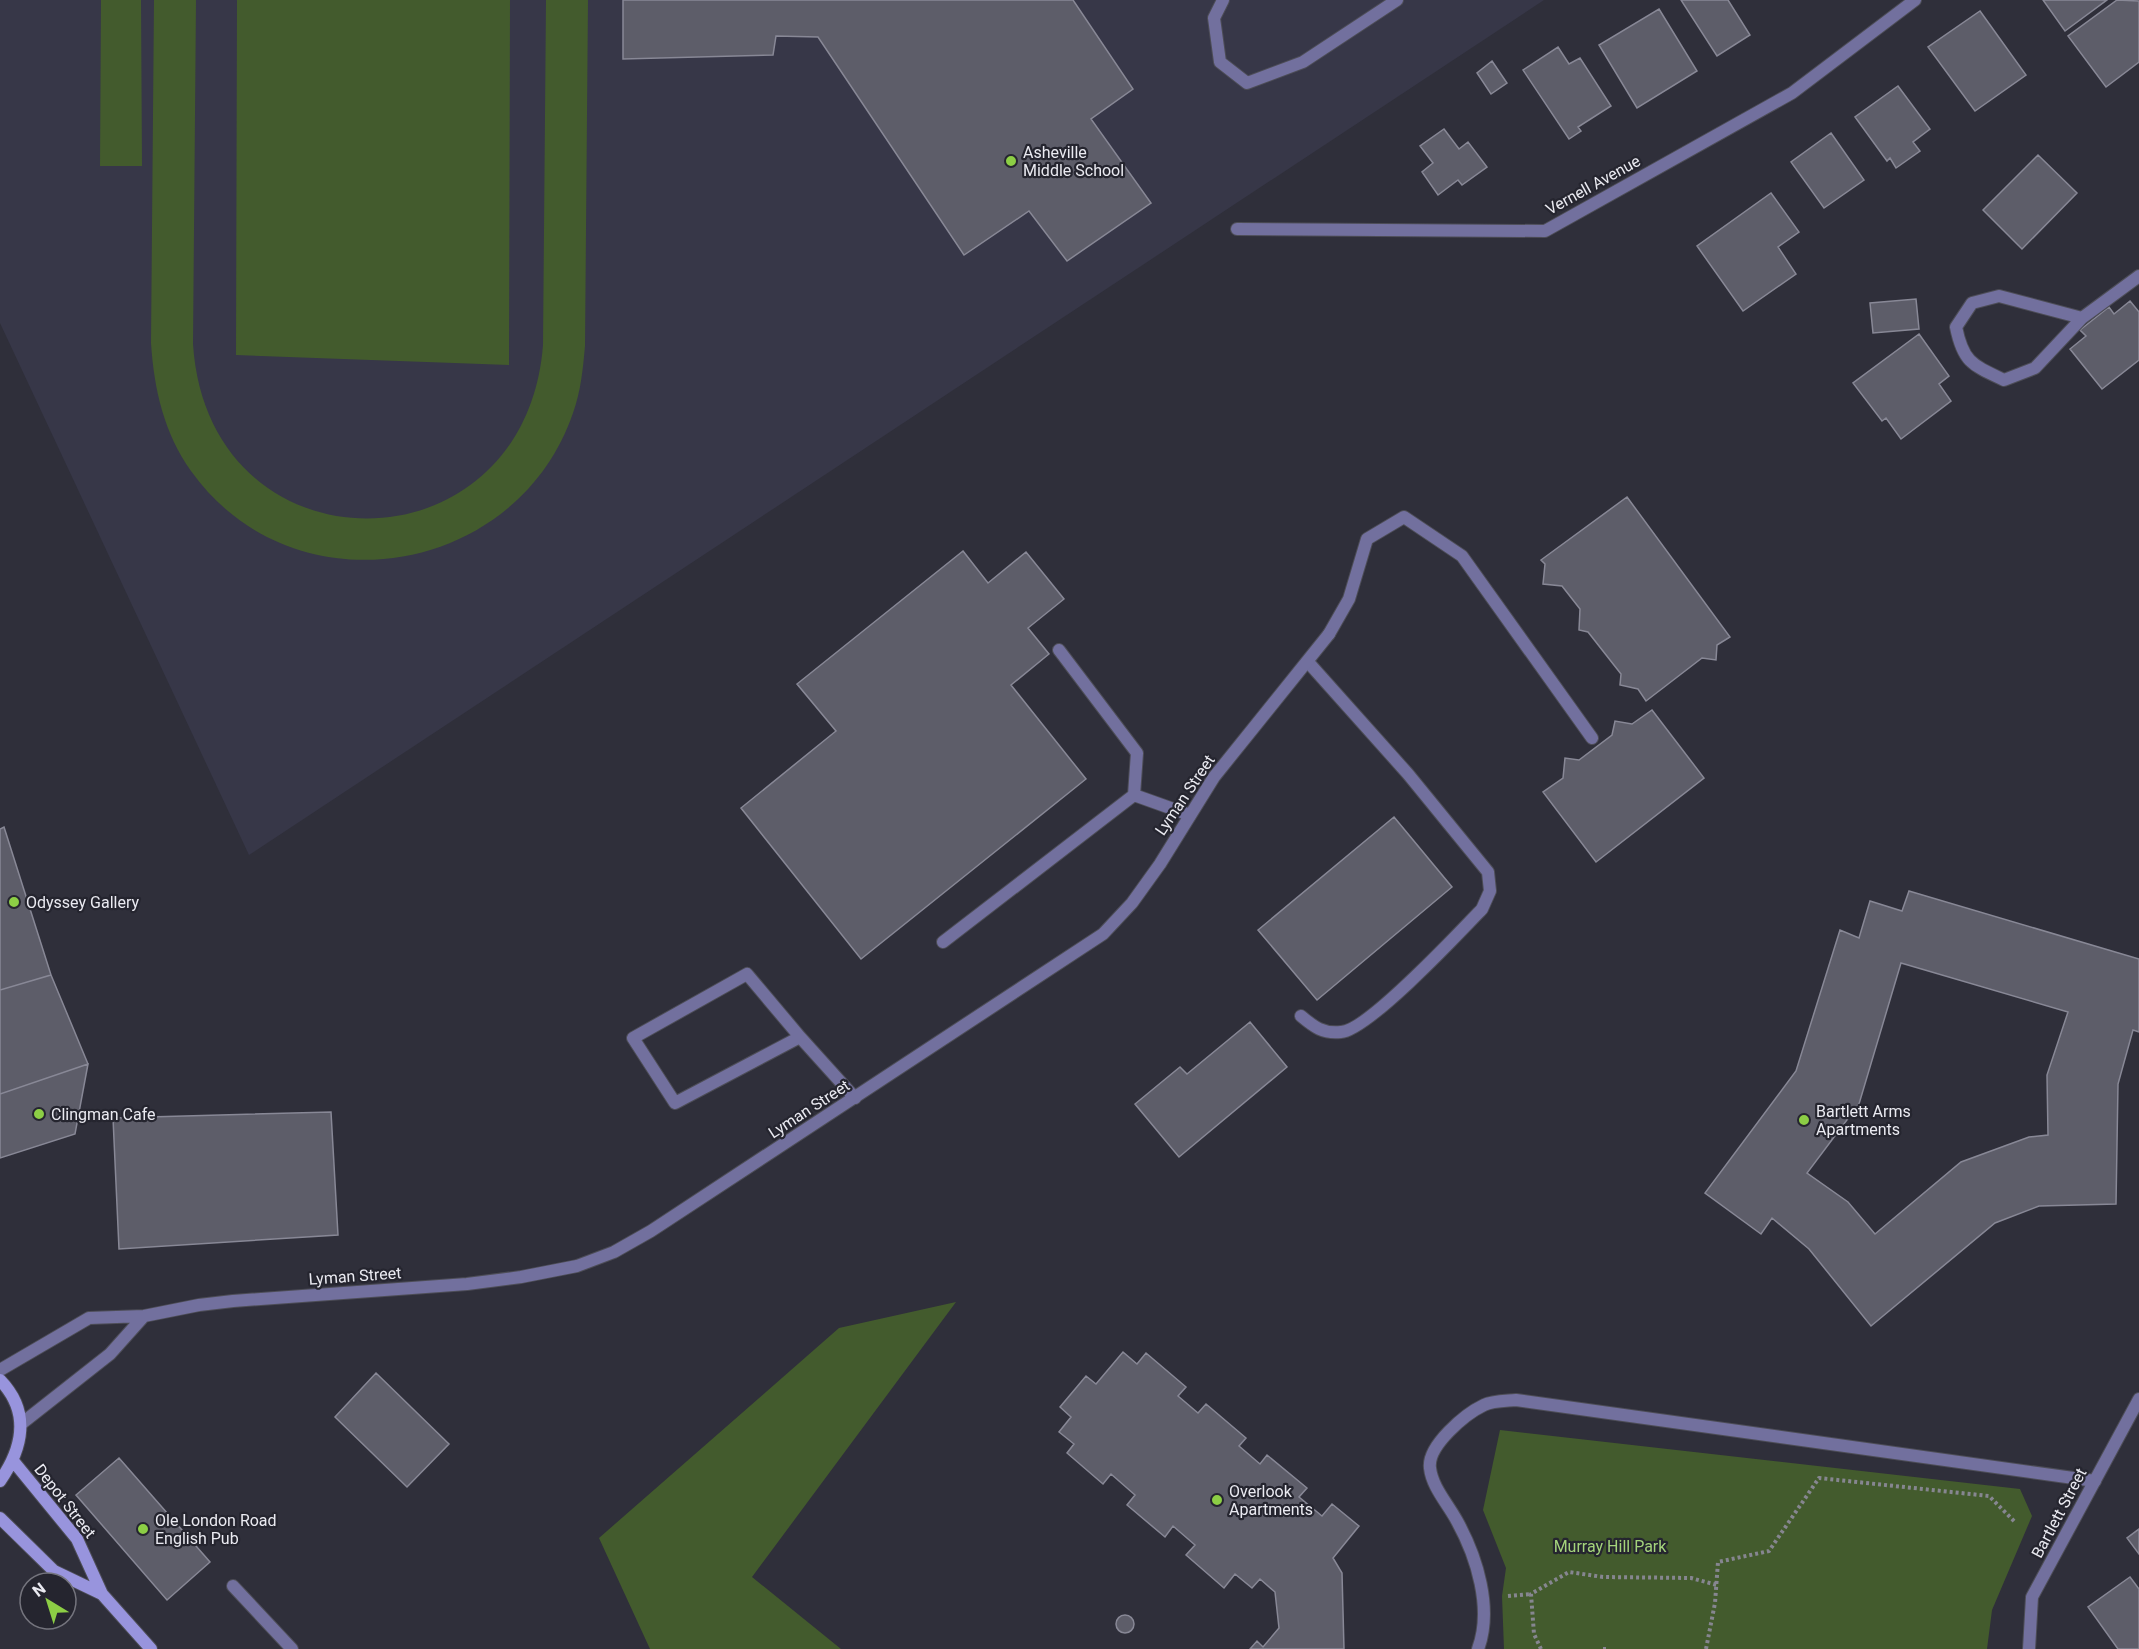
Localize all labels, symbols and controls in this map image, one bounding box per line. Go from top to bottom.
place label: Asheville Middle School [1023,143,1124,180]
street label: Vernell Avenue [1542,151,1644,219]
marker: Asheville Middle School [1004,154,1018,168]
street label: Lyman Street [1151,751,1219,839]
place label: Odyssey Gallery [26,893,139,912]
marker: Odyssey Gallery [7,895,21,909]
street label: Lyman Street [765,1076,853,1142]
place label: Bartlett Arms Apartments [1816,1102,1911,1139]
place label: Clingman Cafe [51,1105,156,1124]
marker: Clingman Cafe [32,1107,46,1121]
marker: Bartlett Arms Apartments [1797,1113,1811,1127]
street label: Lyman Street [308,1263,402,1289]
street label: Depot Street [30,1460,100,1542]
street label: Bartlett Street [2027,1465,2091,1561]
place label: Overlook Apartments [1229,1482,1313,1519]
marker: Overlook Apartments [1210,1493,1224,1507]
place label: Ole London Road English Pub [155,1511,277,1548]
marker: Ole London Road English Pub [136,1522,150,1536]
park label: Murray Hill Park [1554,1537,1667,1556]
north arrow [18,1571,78,1631]
text: N [29,1579,49,1601]

